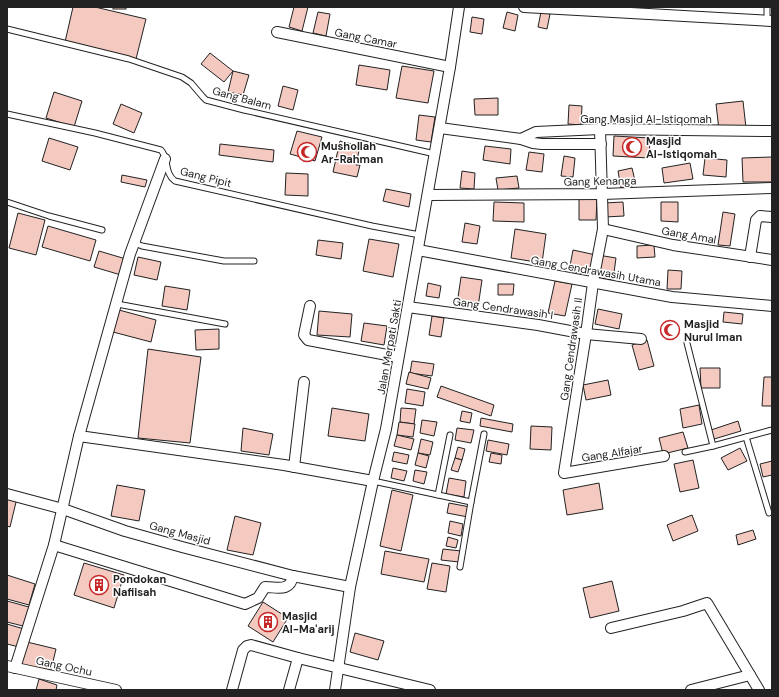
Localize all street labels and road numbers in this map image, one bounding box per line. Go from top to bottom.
street label: Gang Camar [334,25,398,51]
street label: Gang Balam [211,83,273,113]
street label: Gang Masjid Al-Istiqomah [580,112,712,126]
street label: Gang Pipit [179,164,233,190]
street label: Gang Kenanga [564,173,637,189]
street label: Gang Amal [661,223,717,247]
street label: Gang Cendrawasih Utama [530,253,662,289]
street label: Gang Cendrawasih I [452,294,554,322]
street label: Gang Cendrawasih II [557,297,585,401]
street label: Jalan Merpati Sakti [374,298,404,396]
street label: Gang Alfajar [580,441,644,465]
street label: Gang Masjid [148,518,212,548]
street label: Gang Ochu [35,653,93,679]

